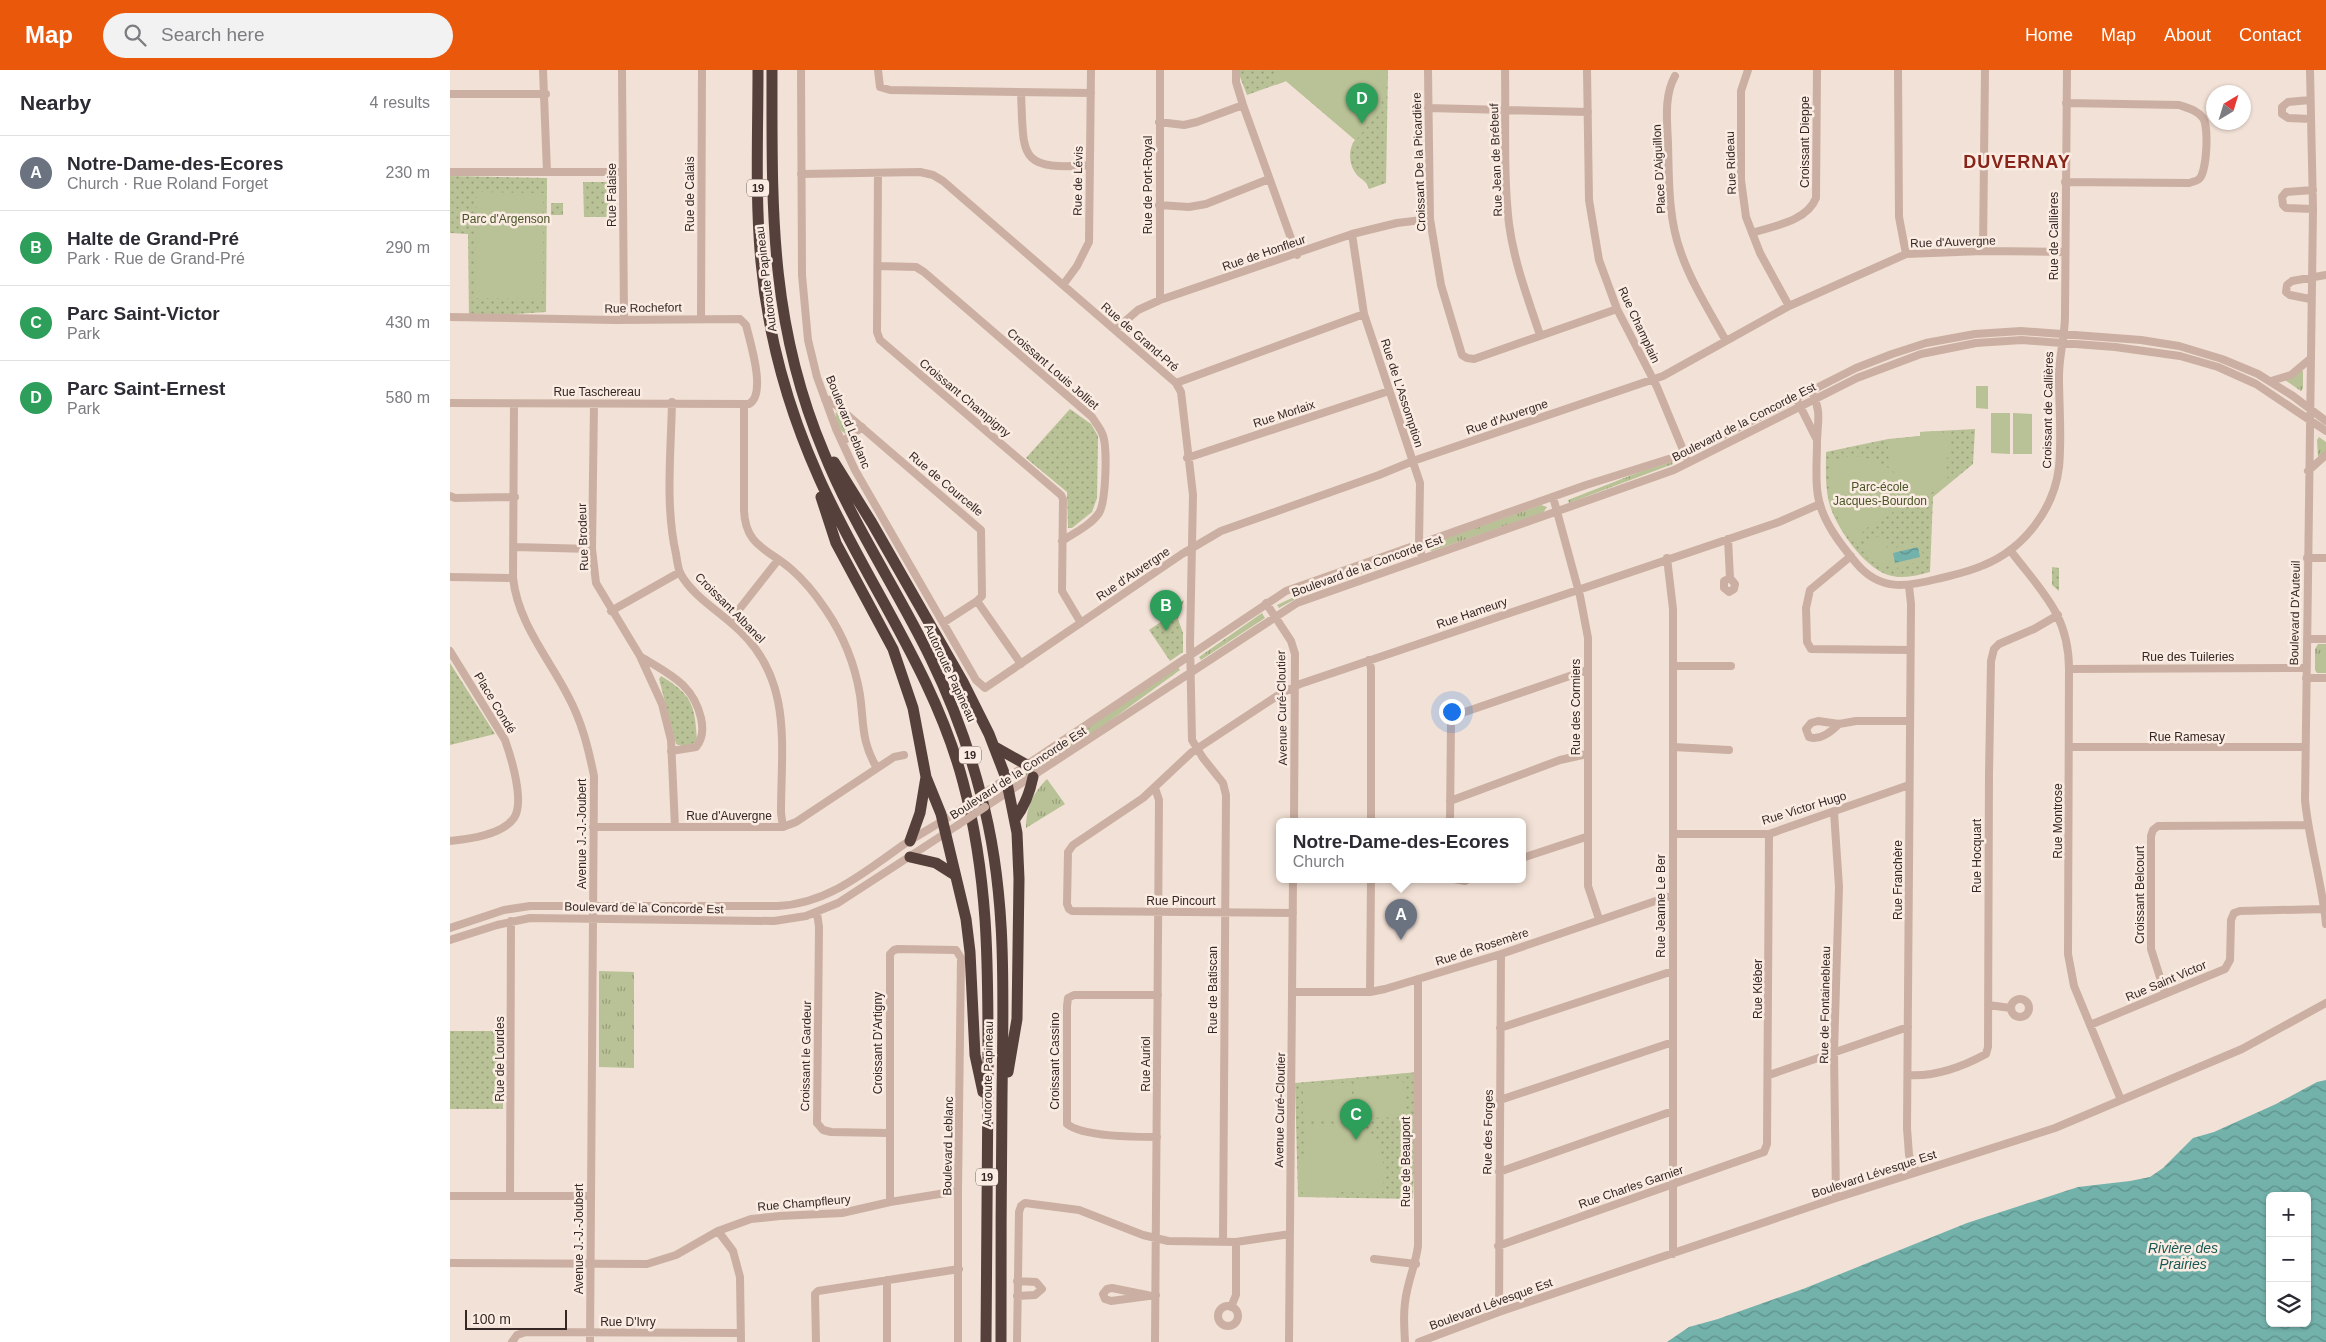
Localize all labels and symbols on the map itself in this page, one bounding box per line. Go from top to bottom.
pin: D [1346,83,1378,124]
north arrow [2206,85,2251,130]
street label: Croissant De la Picardière [1410,92,1428,232]
street label: Croissant Dieppe [1798,96,1812,188]
street label: Rue Jean de Brébeuf [1487,102,1505,217]
street label: Place D'Aiguillon [1650,124,1668,214]
street label: Rue Rideau [1723,131,1739,195]
street label: Rue de Port-Royal [1141,136,1155,234]
street label: Rue de Lévis [1070,146,1086,216]
district label: DUVERNAY [1963,152,2071,172]
street label: Rue de Calais [683,156,697,232]
street label: Rue Falaise [605,163,619,227]
road number: 19 [747,180,769,196]
street label: Rue de Callières [2047,192,2061,280]
park label: Parc d'Argenson [462,212,550,226]
street label: Autoroute Papineau [753,225,779,333]
street label: Rue de Honfleur [1220,232,1308,274]
street label: Rue d'Auvergne [1910,233,1996,250]
street label: Rue Champlain [1615,285,1663,365]
street label: Rue Rochefort [604,300,682,316]
street label: Rue de Grand-Pré [1098,300,1182,375]
street label: Croissant Louis Jolliet [1004,325,1102,413]
street label: Rue de L'Assomption [1378,337,1426,449]
street label: Croissant de Callières [2040,351,2056,469]
street label: Croissant Champigny [917,356,1013,440]
street label: Boulevard Leblanc [823,373,873,471]
street label: Boulevard de la Concorde Est [1670,379,1819,464]
street label: Rue Taschereau [553,385,641,399]
street label: Rue d'Auvergne [1464,396,1550,438]
street label: Rue Morlaix [1251,397,1317,431]
street label: Rue de Courcelle [906,449,986,519]
park label: Parc-école Jacques-Bourdon [1833,480,1927,508]
street label: Rue Brodeur [575,503,591,571]
street label: Boulevard de la Concorde Est [1290,532,1445,600]
street label: Rue d'Auvergne [1094,544,1173,604]
street label: Boulevard D'Auteuil [2287,560,2303,666]
street label: Croissant Albanel [692,570,768,646]
pin: B [1150,590,1182,631]
street label: Rue Hameury [1435,594,1509,632]
street label: Autoroute Papineau [921,622,979,724]
street label: Avenue Curé-Cloutier [1274,650,1290,766]
street label: Rue des Tuileries [2142,650,2234,664]
street label: Rue des Cormiers [1569,659,1583,755]
street label: Place Condé [471,670,519,736]
your location [1439,699,1465,725]
street label: Boulevard de la Concorde Est [947,723,1089,822]
street label: Rue Ramesay [2149,730,2225,744]
road number: 19 [959,746,981,764]
street label: Avenue J.-J.-Joubert [575,778,589,889]
street label: Rue Montrose [2051,783,2065,859]
street label: Rue Victor Hugo [1760,788,1848,828]
street label: Rue d'Auvergne [686,809,772,823]
street label: Rue Hocquart [1970,818,1984,893]
street label: Rue Franchère [1891,840,1905,920]
street label: Croissant Belcourt [2133,845,2147,944]
street label: Rue Jeanne Le Ber [1654,854,1668,958]
street label: Rue Pincourt [1146,894,1216,908]
pin: A [1385,899,1417,940]
street label: Boulevard de la Concorde Est [564,900,724,916]
street label: Rue de Rosemère [1434,925,1531,969]
street label: Rue de Batiscan [1206,946,1220,1034]
street label: Rue de Fontainebleau [1817,946,1833,1064]
street label: Rue Saint Victor [2123,958,2209,1004]
street label: Rue Kléber [1751,959,1765,1019]
street label: Croissant D'Artigny [871,992,885,1094]
street label: Croissant le Gardeur [798,1001,814,1111]
street label: Croissant Cassino [1048,1012,1062,1110]
street label: Rue de Lourdes [493,1016,507,1102]
street label: Autoroute Papineau [980,1021,996,1127]
street label: Rue Auriol [1139,1036,1153,1092]
street label: Avenue Curé-Cloutier [1272,1052,1288,1168]
street label: Rue des Forges [1480,1089,1496,1175]
street label: Boulevard Leblanc [940,1096,956,1196]
pin: C [1340,1099,1372,1140]
street label: Rue de Beauport [1399,1116,1413,1207]
street label: Boulevard Lévesque Est [1810,1147,1939,1201]
street label: Rue Charles Garnier [1577,1162,1685,1212]
road number: 19 [976,1168,998,1186]
street label: Avenue J.-J.-Joubert [572,1183,586,1294]
street label: Rue Champfleury [757,1192,851,1214]
water label: Rivière des Prairies [2148,1240,2218,1272]
street label: Boulevard Lévesque Est [1427,1275,1555,1333]
scale bar [465,1307,568,1330]
street label: Rue D'Ivry [600,1315,656,1329]

